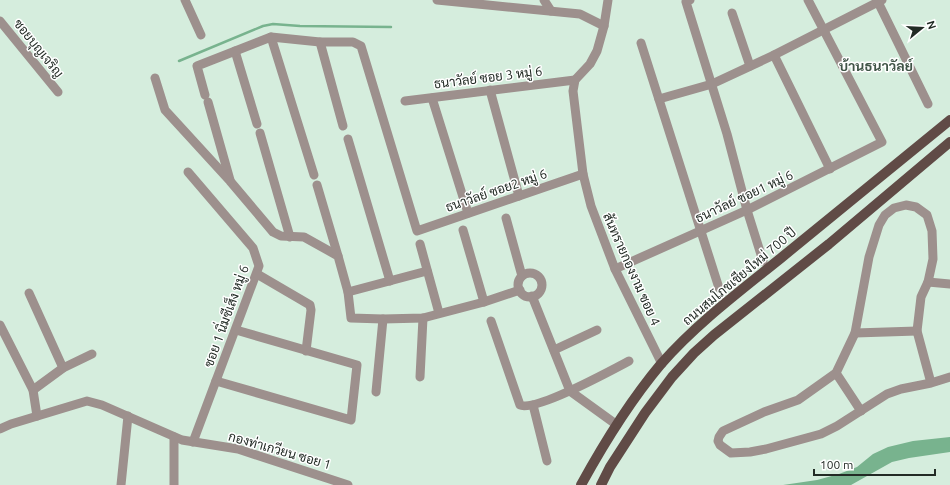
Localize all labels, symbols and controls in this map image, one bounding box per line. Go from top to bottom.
north arrow [902,8,942,48]
street label: ซอยบุญเจริญ [9,16,67,82]
text: N [925,19,938,31]
district label: บ้านธนาวัลย์ [839,57,914,74]
street label: ธนาวัลย์ ซอย 3 หมู่ 6 [433,61,543,94]
street label: ธนาวัลย์ ซอย2 หมู่ 6 [443,164,549,217]
street label: ธนาวัลย์ ซอย1 หมู่ 6 [692,165,796,228]
street label: สันทรายกองงาม ซอย 4 [601,210,663,328]
street label: ถนนสมโภชเชียงใหม่ 700 ปี [678,223,798,327]
street label: ซอย 1 นิ่มซีเส็ง หมู่ 6 [197,262,254,370]
street label: กองท่าเกวียน ซอย 1 [227,427,333,471]
scale bar [814,451,935,477]
text: 100 m [820,458,853,471]

